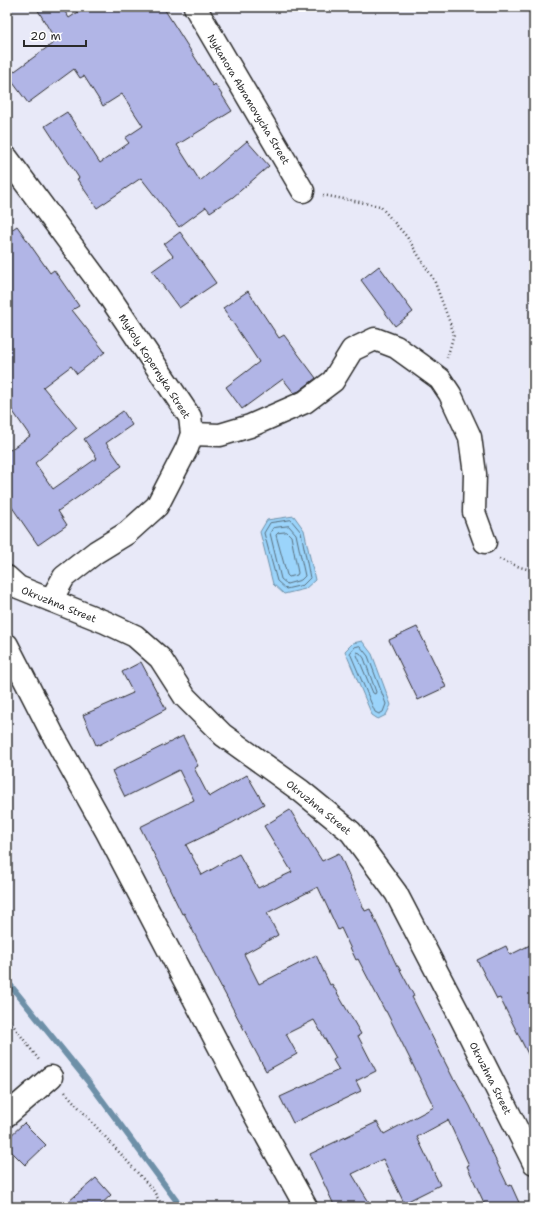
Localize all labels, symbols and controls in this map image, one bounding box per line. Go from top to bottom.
scale bar [24,22,86,48]
text: 20 m [30,28,61,44]
street label: Nykanora Abramovycha Street [204,32,293,167]
street label: Mykoly Kopernyka Street [116,311,193,421]
street label: Okruzhna Street [19,584,98,625]
street label: Okruzhna Street [284,777,354,838]
street label: Okruzhna Street [467,1040,514,1117]

